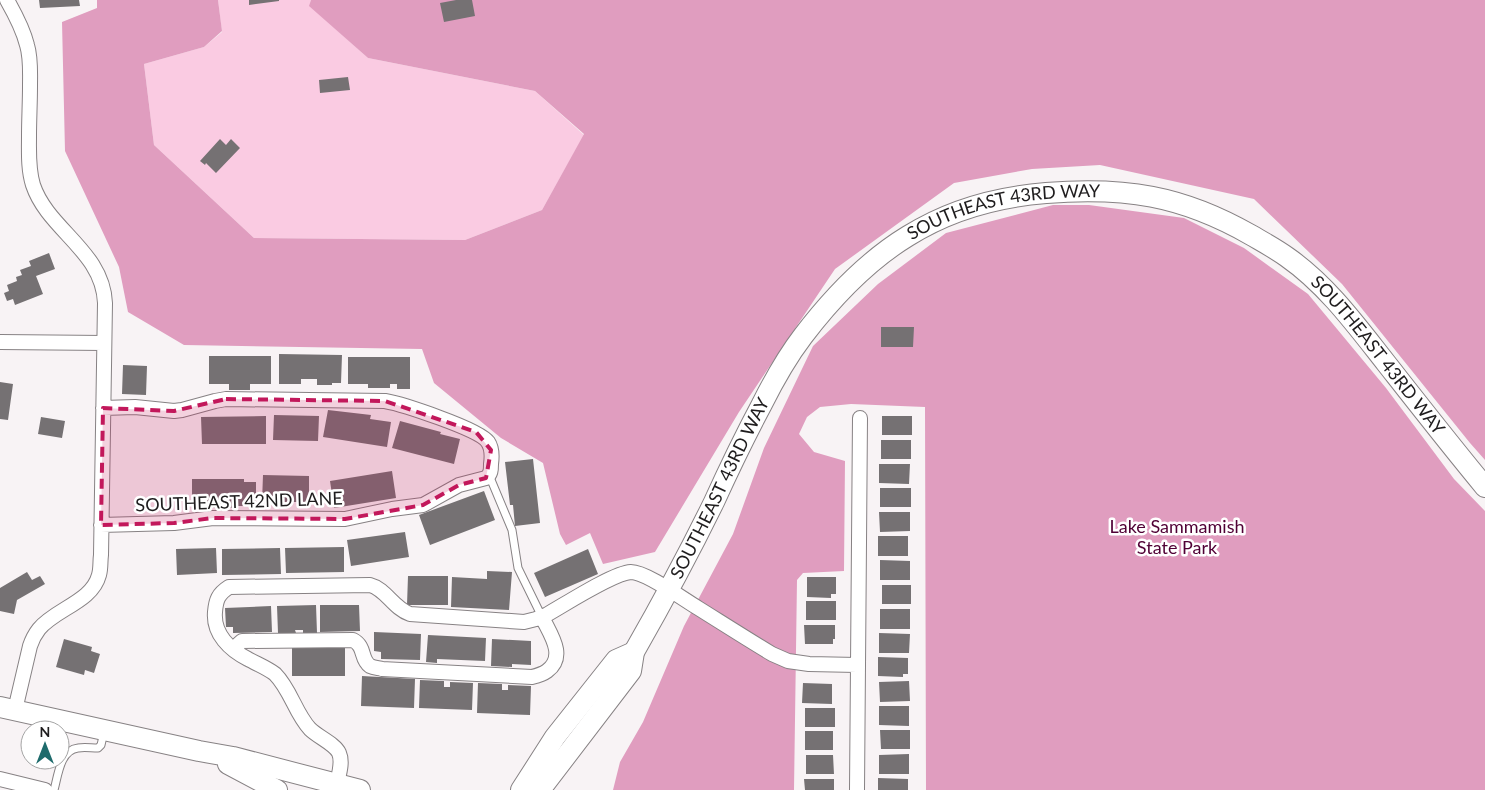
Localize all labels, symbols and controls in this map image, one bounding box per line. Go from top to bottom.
street label: SOUTHEAST 43RD WAY [903,179,1101,244]
street label: SOUTHEAST 43RD WAY [1307,270,1451,439]
street label: SOUTHEAST 43RD WAY [665,393,774,582]
street label: SOUTHEAST 42ND LANE [135,486,343,516]
park label: Lake Sammamish State Park [1109,515,1245,558]
north arrow [20,720,70,770]
text: N [40,723,50,740]

